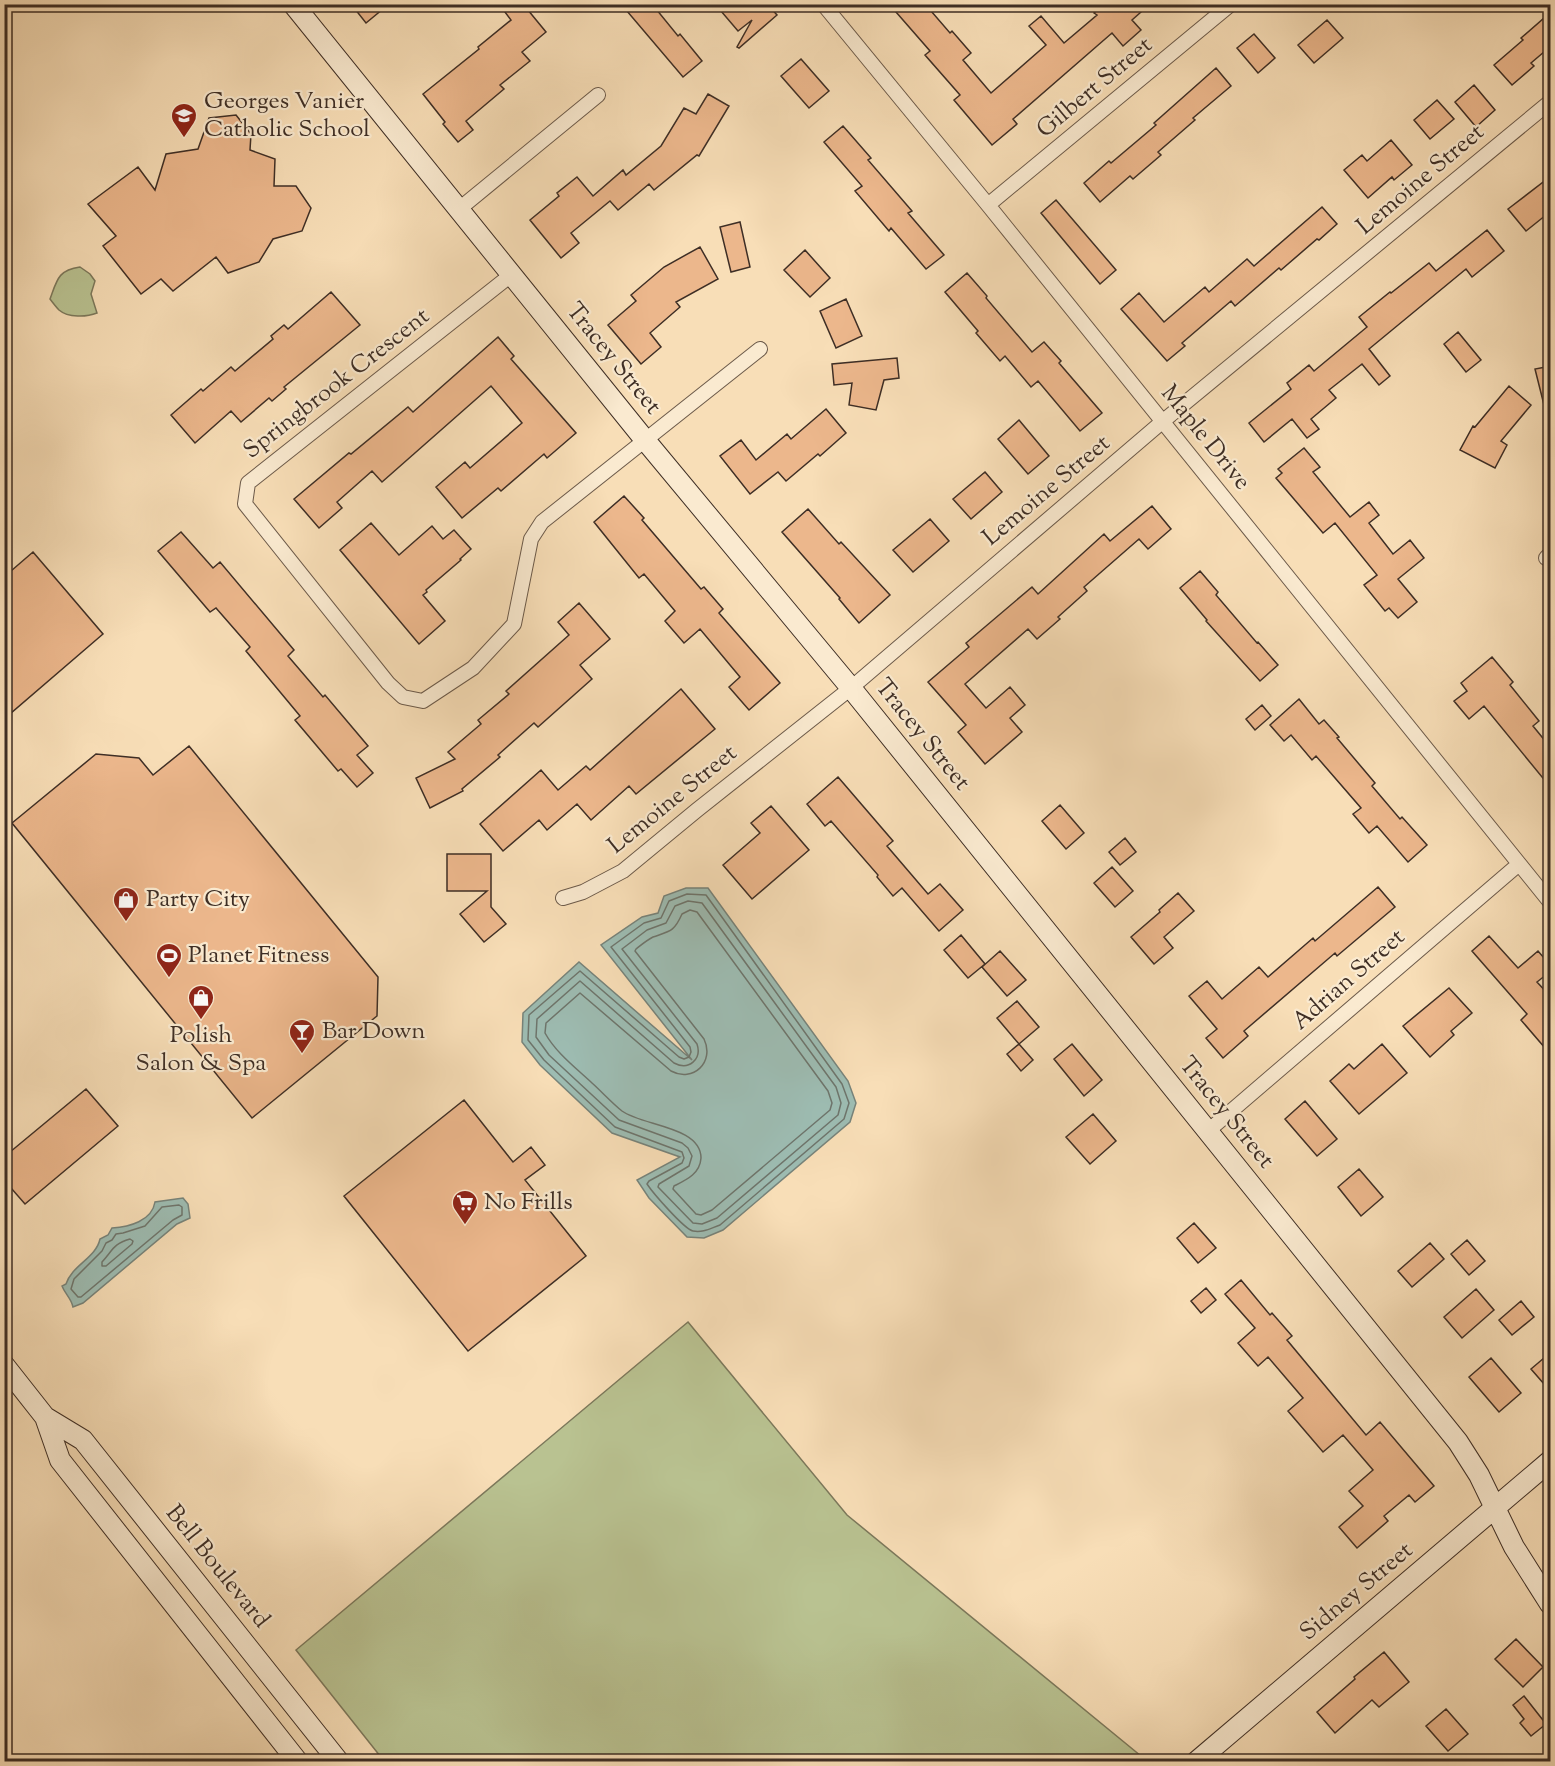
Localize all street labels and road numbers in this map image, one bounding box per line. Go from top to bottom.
street label: Gilbert Street [1030,29,1160,147]
street label: Lemoine Street [1350,116,1492,244]
street label: Tracey Street [557,296,669,422]
street label: Springbrook Crescent [237,300,437,468]
street label: Maple Drive [1152,378,1258,498]
street label: Lemoine Street [976,427,1118,555]
street label: Tracey Street [866,672,978,798]
street label: Lemoine Street [601,737,745,863]
street label: Adrian Street [1285,921,1413,1039]
street label: Tracey Street [1170,1050,1282,1176]
street label: Bell Boulevard [157,1498,278,1636]
street label: Sidney Street [1293,1535,1421,1649]

